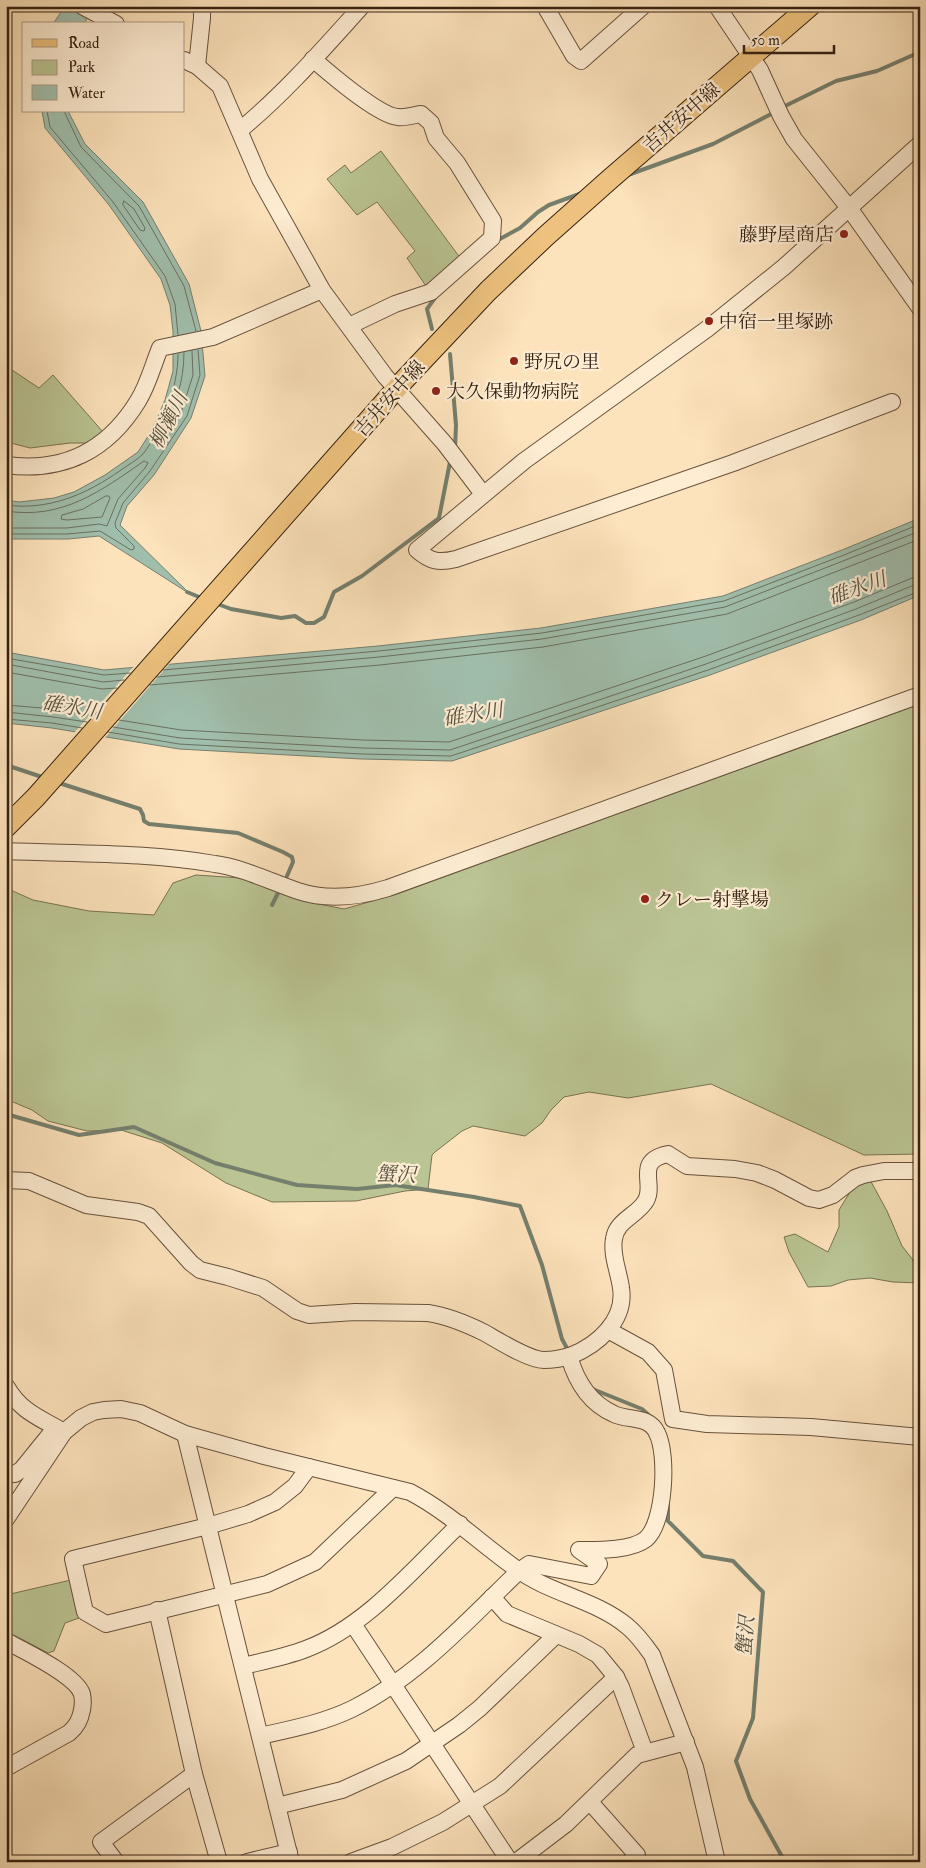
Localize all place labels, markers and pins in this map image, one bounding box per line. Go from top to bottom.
place label: 藤野屋商店 [739,223,834,247]
marker: 藤野屋商店 [838,228,850,240]
place label: 中宿一里塚跡 [719,310,833,334]
marker: 中宿一里塚跡 [703,315,715,327]
place label: 野尻の里 [524,350,600,374]
marker: 野尻の里 [508,355,520,367]
place label: 大久保動物病院 [446,380,579,404]
marker: 大久保動物病院 [430,385,442,397]
place label: クレー射撃場 [655,888,769,912]
marker: クレー射撃場 [639,893,651,905]

